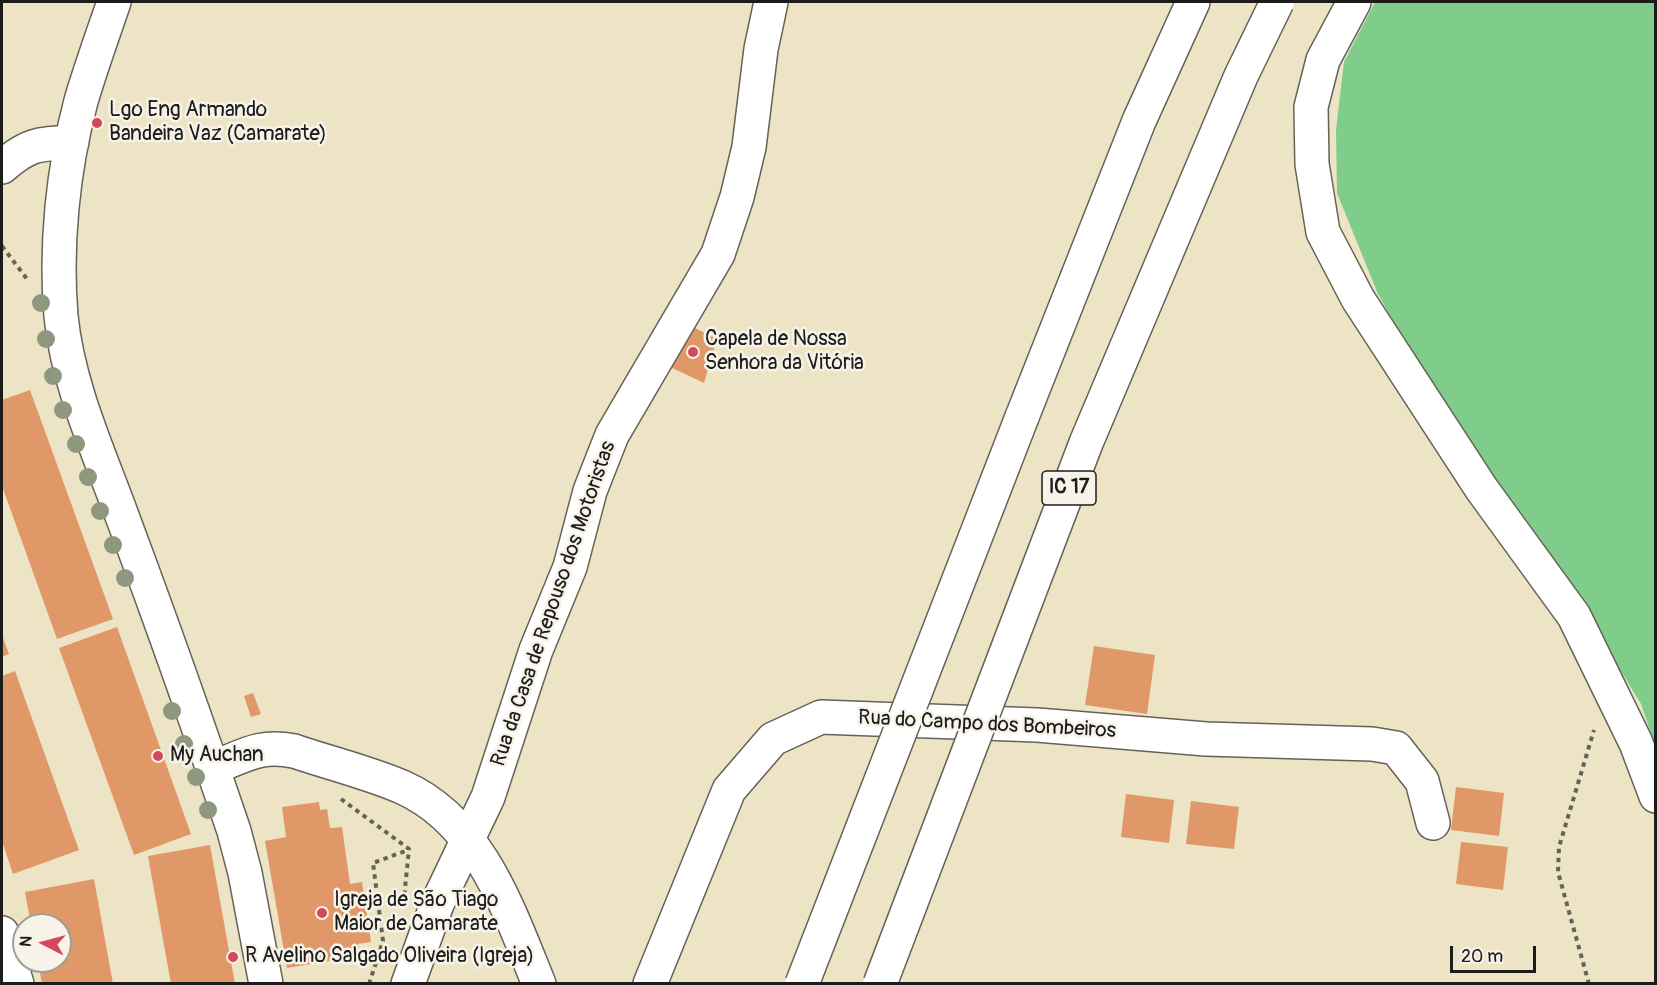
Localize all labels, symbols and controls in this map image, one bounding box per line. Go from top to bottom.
place label: Lgo Eng Armando Bandeira Vaz (Camarate) [109,98,327,148]
marker: Lgo Eng Armando Bandeira Vaz (Camarate) [90,116,104,130]
place label: Capela de Nossa Senhora da Vitória [705,327,864,377]
marker: Capela de Nossa Senhora da Vitória [686,345,700,359]
street label: Rua da Casa de Repouso dos Motoristas [486,438,622,770]
road number: IC 17 [1042,471,1096,505]
street label: Rua do Campo dos Bombeiros [857,706,1117,744]
place label: My Auchan [170,743,264,769]
marker: My Auchan [151,749,165,763]
place label: Igreja de São Tiago Maior de Camarate [334,888,498,938]
marker: Igreja de São Tiago Maior de Camarate [315,906,329,920]
north arrow [12,913,72,973]
scale bar [1453,934,1538,972]
text: N [16,935,37,948]
place label: R Avelino Salgado Oliveira (Igreja) [245,944,534,970]
text: 20 m [1461,945,1503,968]
marker: R Avelino Salgado Oliveira (Igreja) [226,950,240,964]

